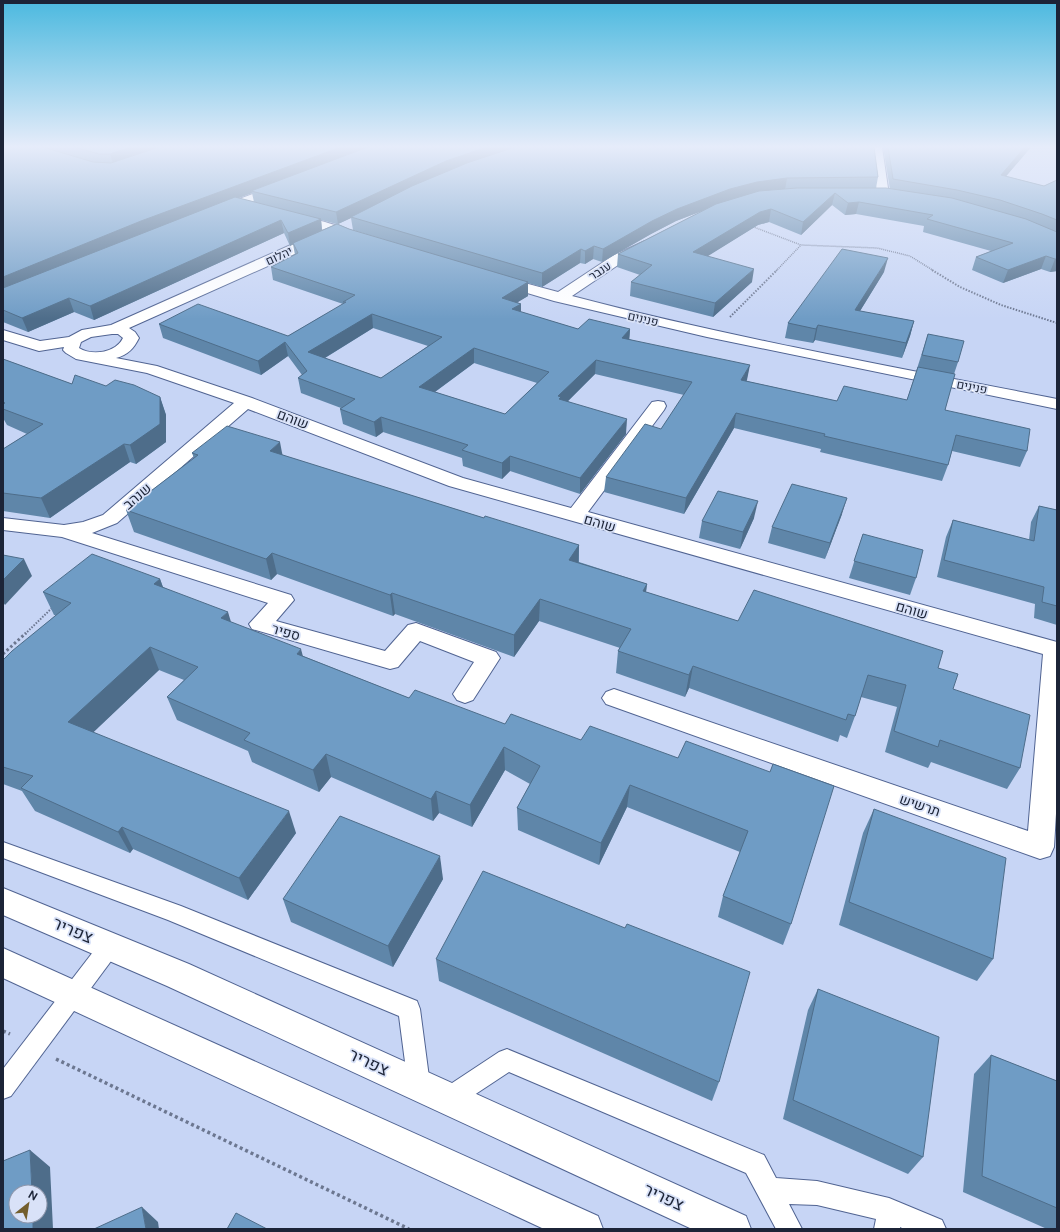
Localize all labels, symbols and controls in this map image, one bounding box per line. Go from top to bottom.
street label: יהלום [263,244,295,268]
street label: ענבר [586,259,614,283]
street label: פנינים [626,309,660,329]
street label: פנינים [955,377,989,397]
street label: שוהם [275,406,311,432]
street label: שנהב [120,480,154,512]
street label: שוהם [582,511,618,535]
street label: שוהם [894,598,930,622]
street label: ספיר [270,620,302,644]
street label: תרשיש [898,791,942,819]
street label: צפריר [50,913,96,947]
street label: צפריר [346,1044,392,1080]
street label: צפריר [641,1179,687,1215]
north arrow [8,1184,48,1224]
text: N [26,1188,40,1203]

